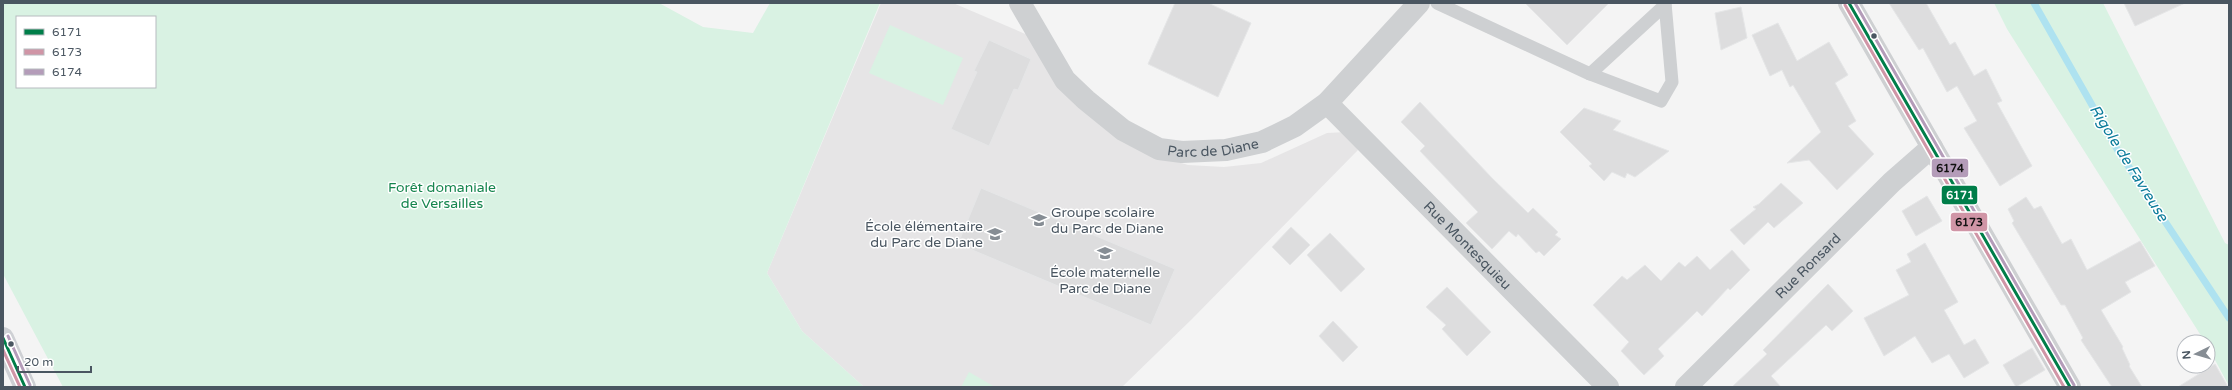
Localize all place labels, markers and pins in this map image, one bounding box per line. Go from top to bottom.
unlabelled marker [1869,31,1879,41]
place label: Groupe scolaire du Parc de Diane [1051,204,1164,237]
school or university icon: Groupe scolaire du Parc de Diane [1030,211,1048,229]
place label: École élémentaire du Parc de Diane [865,218,983,251]
school or university icon: École élémentaire du Parc de Diane [986,225,1004,243]
school or university icon: École maternelle Parc de Diane [1096,244,1114,262]
place label: École maternelle Parc de Diane [1050,264,1160,297]
unlabelled marker [6,339,16,349]

